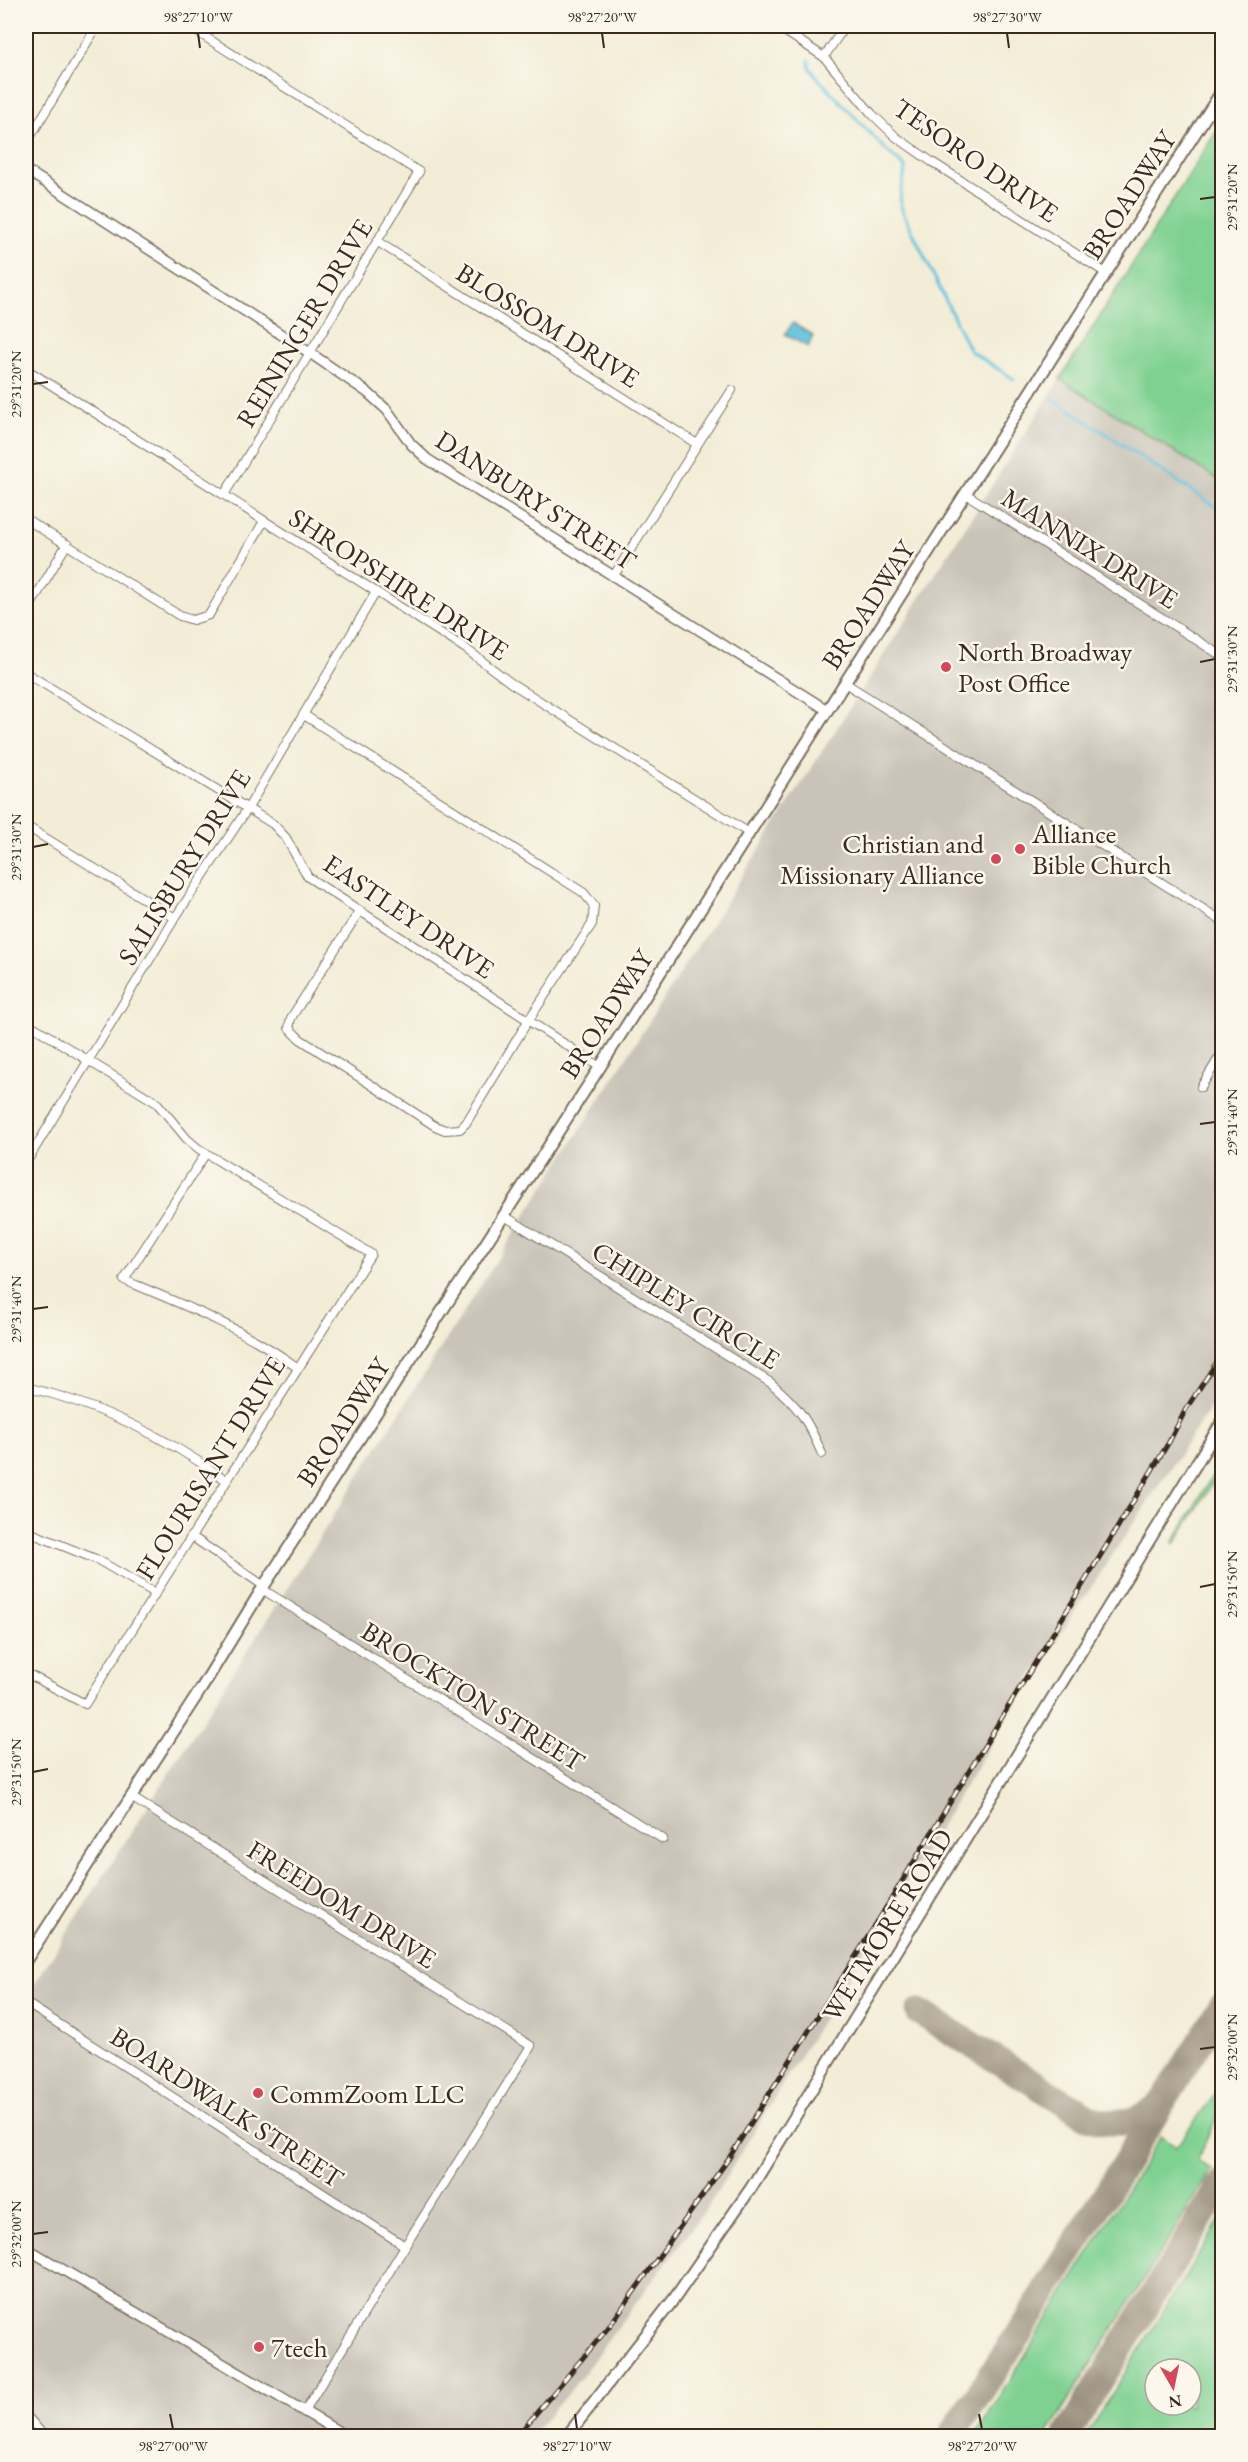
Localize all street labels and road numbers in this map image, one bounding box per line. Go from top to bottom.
street label: TESORO DRIVE [887,90,1065,230]
street label: BROADWAY [1074,123,1184,266]
street label: REININGER DRIVE [228,212,380,434]
street label: BLOSSOM DRIVE [450,255,646,395]
street label: DANBURY STREET [429,422,644,578]
street label: MANNIX DRIVE [995,480,1185,616]
street label: SHROPSHIRE DRIVE [283,500,515,668]
street label: BROADWAY [813,533,923,676]
street label: SALISBURY DRIVE [110,762,258,972]
street label: EASTLEY DRIVE [317,846,501,986]
street label: BROADWAY [551,942,661,1085]
street label: CHIPLEY CIRCLE [586,1233,786,1377]
street label: FLOURISANT DRIVE [127,1350,293,1586]
street label: BROADWAY [288,1350,398,1493]
street label: BROCKTON STREET [355,1613,592,1779]
street label: WETMORE ROAD [814,1822,960,2028]
street label: FREEDOM DRIVE [241,1832,443,1976]
street label: BOARDWALK STREET [104,2019,351,2196]

